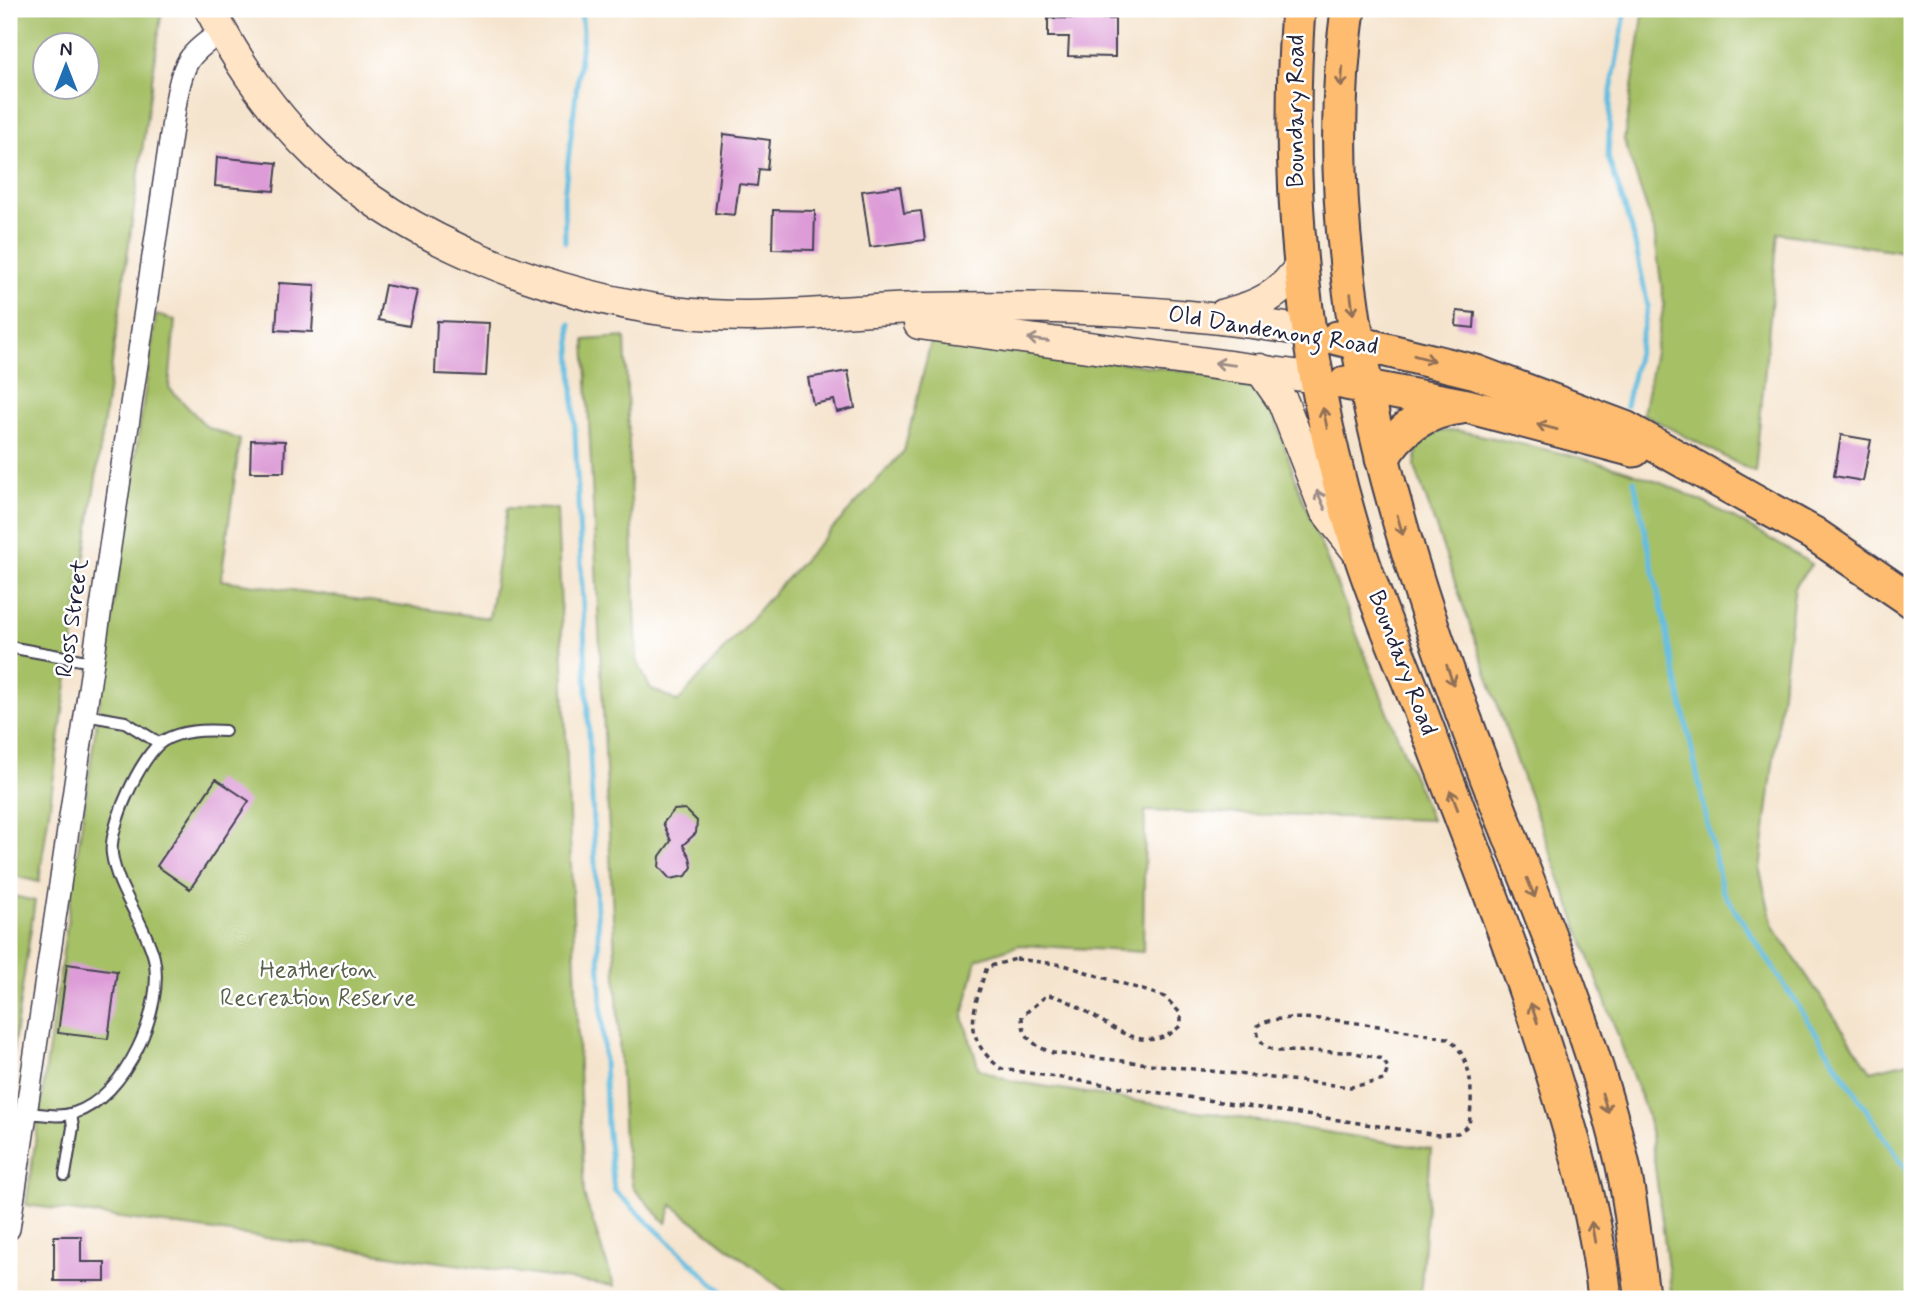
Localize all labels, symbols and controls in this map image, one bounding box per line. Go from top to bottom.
north arrow [32,32,102,102]
street label: Boundary Road [1281,34,1312,188]
text: N [60,38,72,63]
one-way arrow [1335,65,1348,87]
one-way arrow [1345,292,1358,314]
street label: Old Dandenong Road [1165,299,1380,366]
one-way arrow [1027,333,1050,346]
one-way arrow [1412,352,1435,365]
one-way arrow [1214,358,1237,371]
one-way arrow [1318,407,1331,430]
one-way arrow [1536,420,1559,433]
one-way arrow [1314,490,1327,511]
one-way arrow [1394,514,1407,536]
street label: Ross Street [49,557,97,679]
street label: Boundary Road [1360,586,1444,740]
one-way arrow [1445,664,1457,686]
one-way arrow [1447,789,1459,811]
one-way arrow [1525,876,1538,898]
park label: Heatherton Recreation Reserve [220,955,416,1014]
one-way arrow [1527,1002,1539,1024]
one-way arrow [1599,1092,1612,1114]
one-way arrow [1586,1221,1599,1244]

